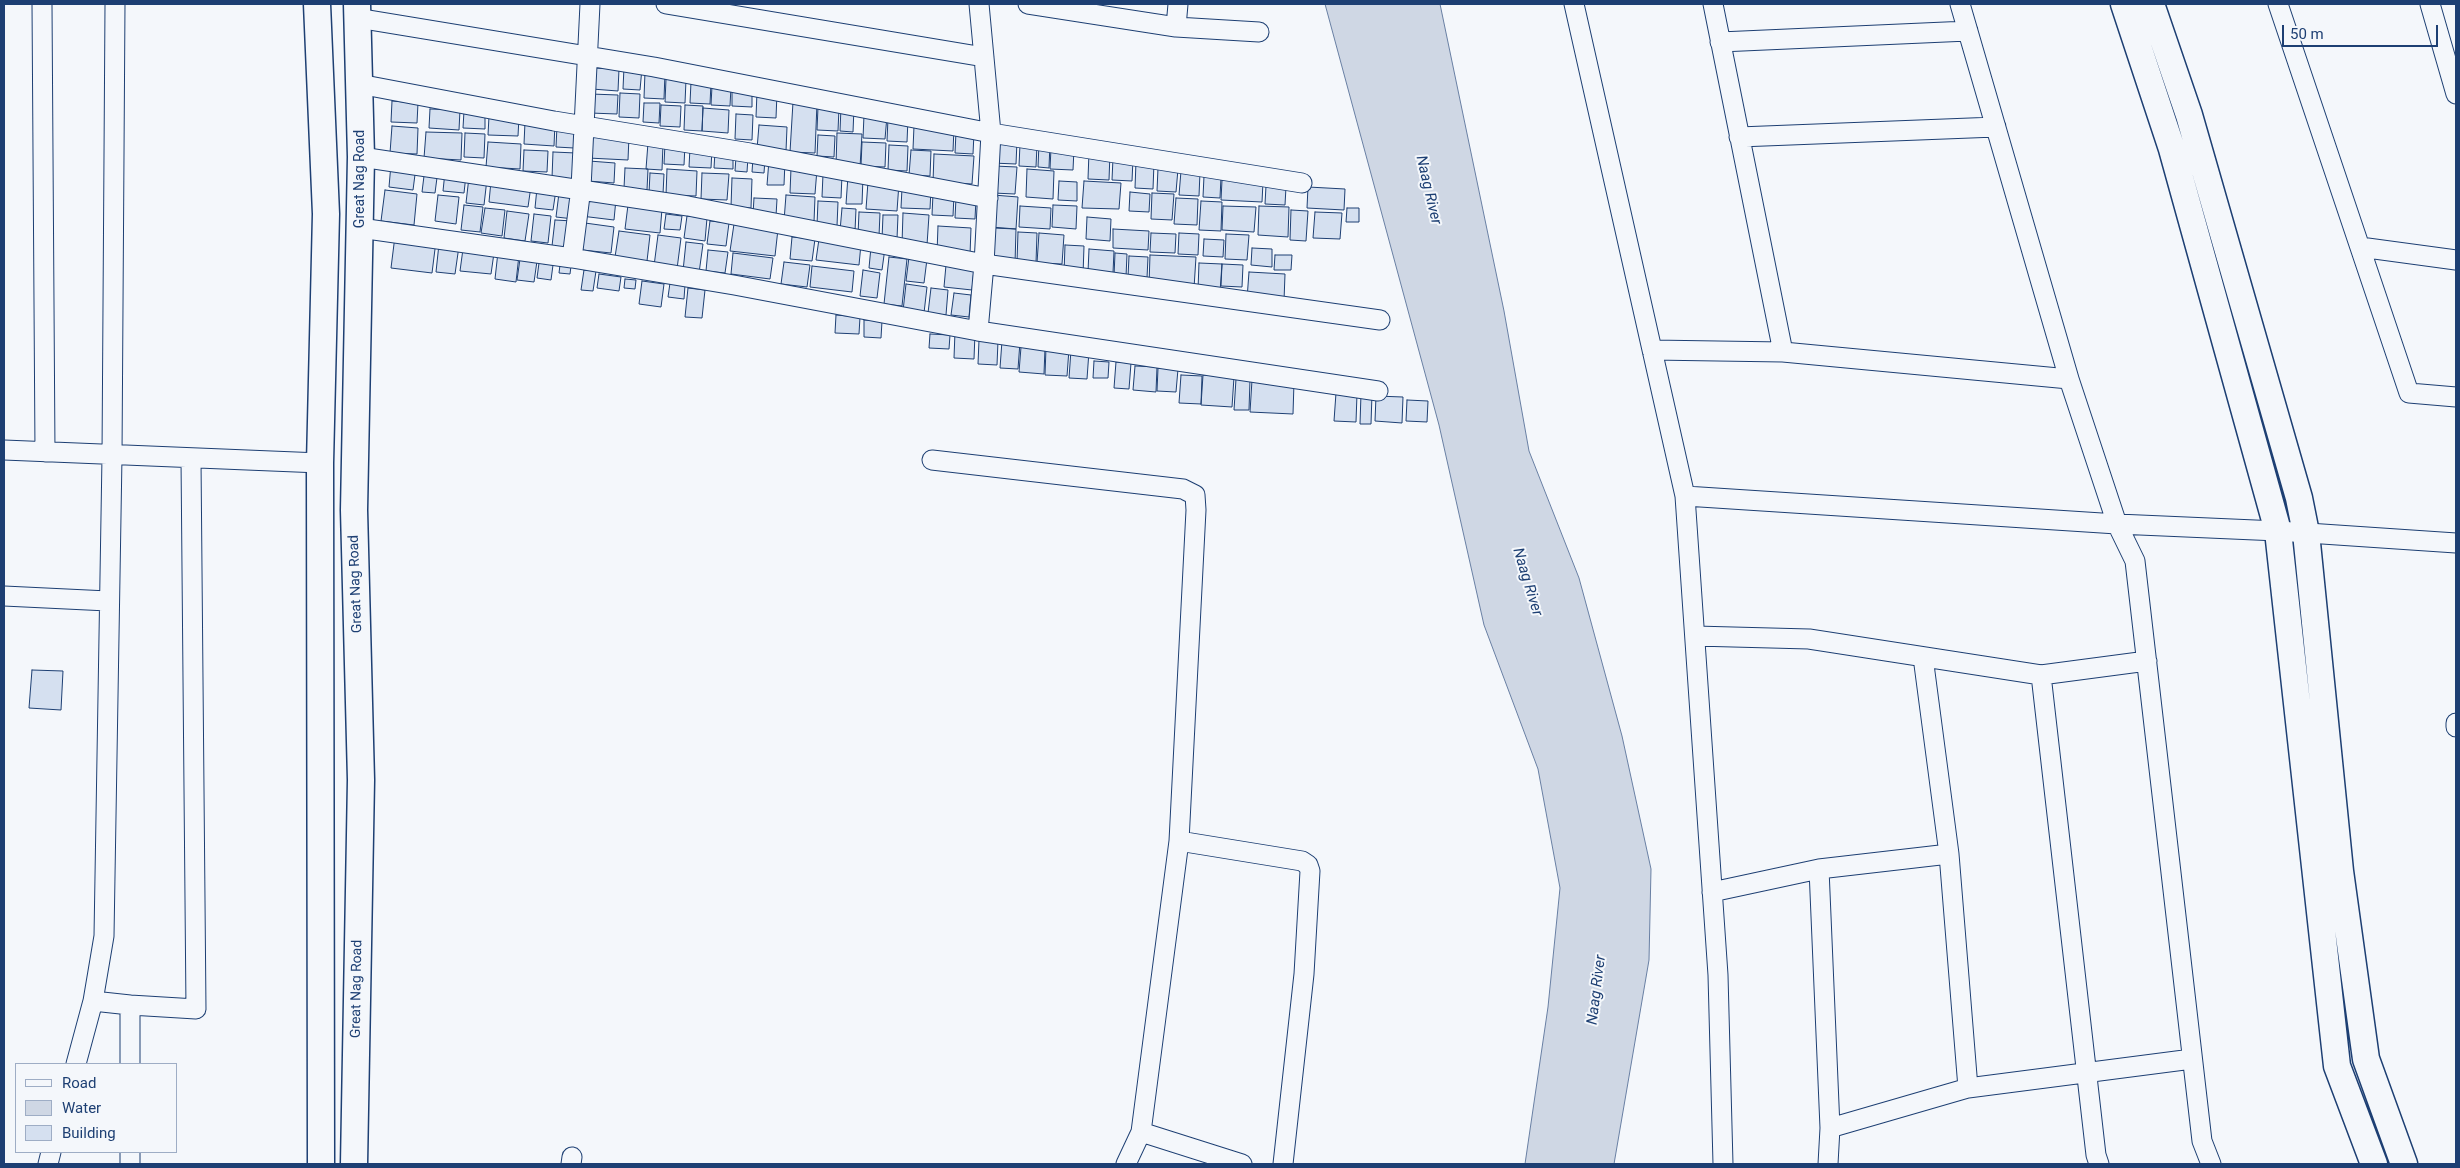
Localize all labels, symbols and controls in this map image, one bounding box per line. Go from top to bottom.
scale bar [2285,15,2441,47]
text: 50 m [2290,25,2324,43]
street label: Great Nag Road [352,130,368,228]
water label: Naag River [1411,154,1445,226]
street label: Great Nag Road [346,535,366,633]
water label: Naag River [1508,546,1546,618]
street label: Great Nag Road [348,940,366,1038]
water label: Naag River [1584,954,1610,1026]
legend [15,1063,178,1153]
text: Road [62,1074,96,1092]
text: Water [62,1099,101,1117]
text: Building [62,1124,116,1142]

